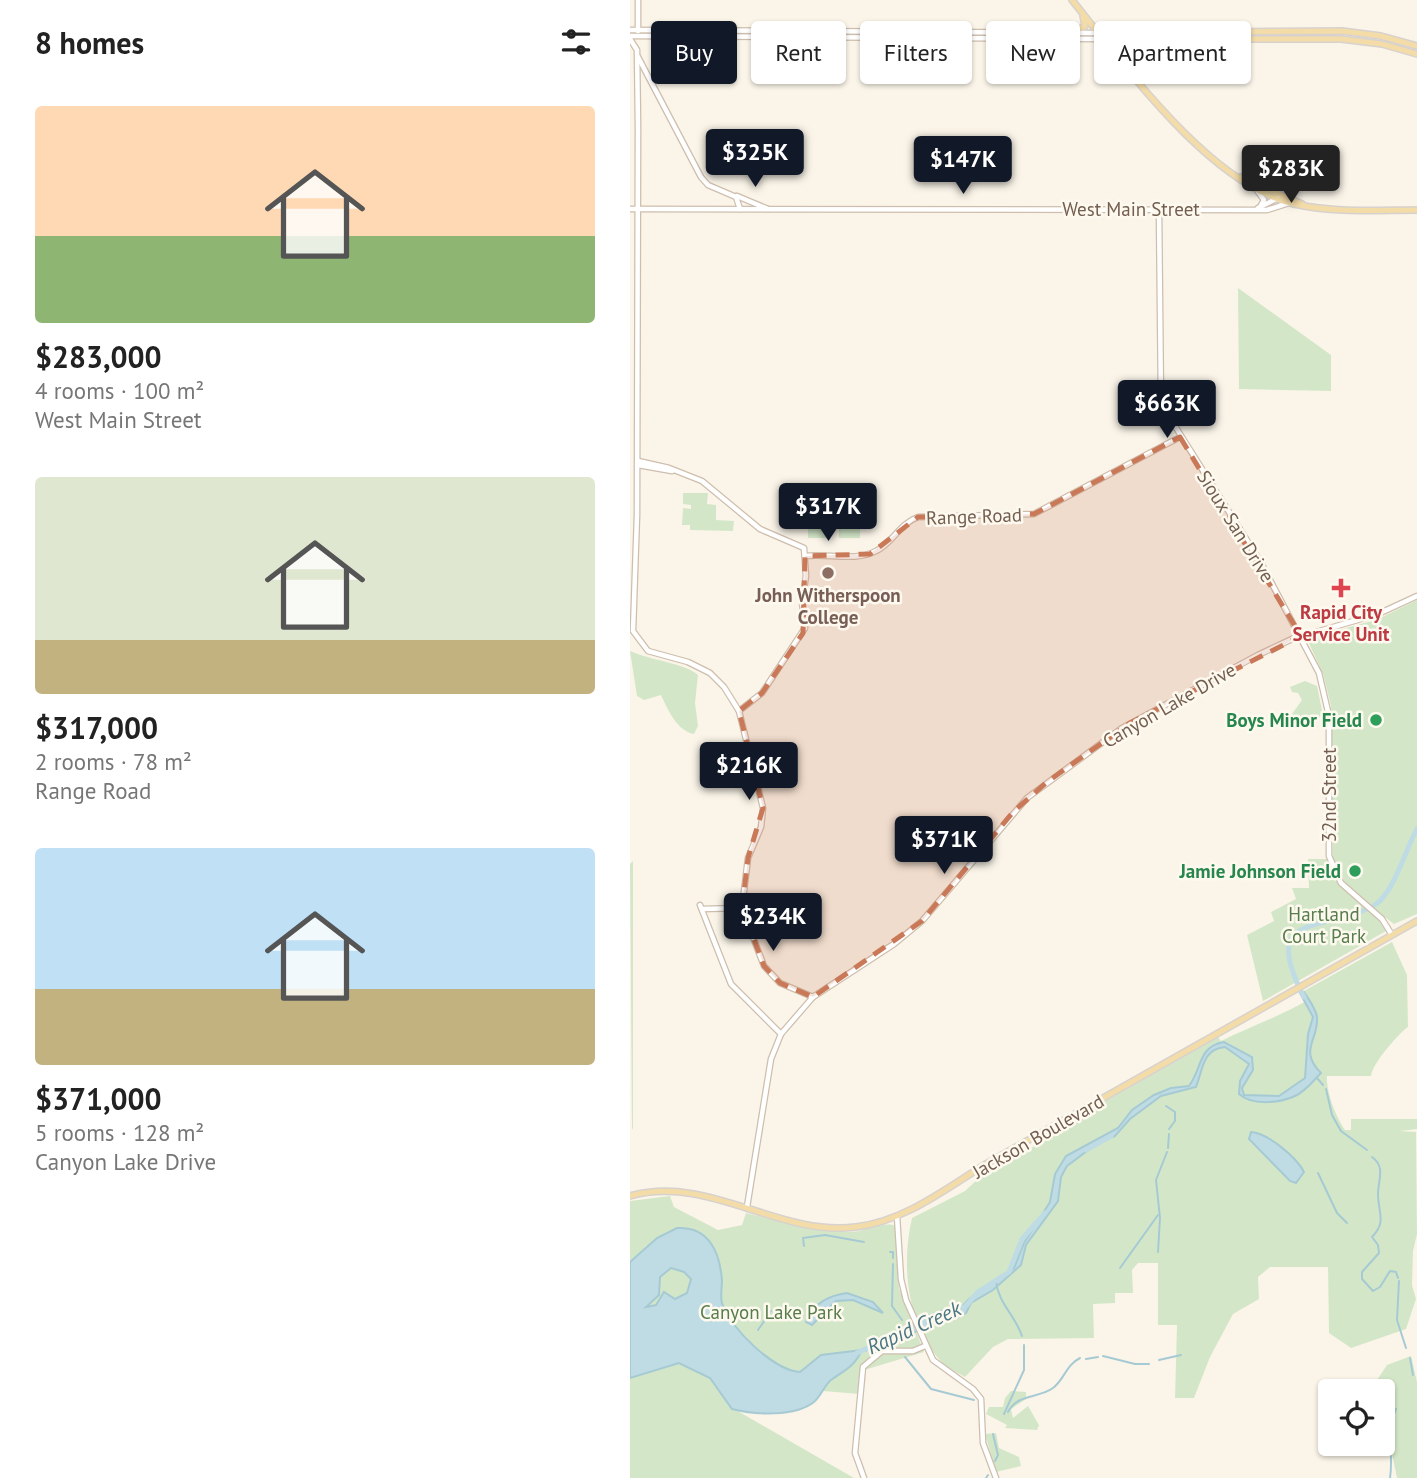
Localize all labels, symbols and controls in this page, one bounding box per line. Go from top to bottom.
chip: Buy [651,21,737,84]
chip: Rent [751,21,846,84]
chip: Filters [860,21,972,84]
chip: New [986,21,1080,84]
chip: Apartment [1094,21,1251,84]
text: 8 homes [35,23,144,62]
icon: filters [557,23,595,61]
pin: $325K [706,130,804,189]
pin: $147K [914,136,1012,196]
text: $325K [722,137,788,166]
text: $147K [930,144,996,173]
pin: $283K [1242,146,1340,205]
icon: home [252,151,378,277]
text: $283K [1258,153,1324,182]
street label: West Main Street [1062,197,1200,221]
text: $283,000 [35,337,162,376]
text: 4 rooms · 100 m² [35,376,204,405]
pin: $663K [1118,380,1216,440]
text: $663K [1134,388,1200,417]
text: West Main Street [35,405,202,434]
street label: Sioux San Drive [1192,466,1280,586]
pin: $317K [779,484,877,543]
text: $317K [795,491,861,520]
street label: Range Road [926,502,1022,530]
icon: home [252,522,378,648]
marker: John Witherspoon College [820,565,836,581]
marker: Rapid City Service Unit [1331,578,1351,598]
place label: John Witherspoon College [754,583,901,629]
place label: Rapid City Service Unit [1293,600,1390,646]
street label: Canyon Lake Drive [1098,657,1240,753]
text: $317,000 [35,708,158,747]
place label: Boys Minor Field [1226,708,1362,732]
marker: Boys Minor Field [1368,712,1384,728]
pin: $216K [700,742,798,802]
text: 2 rooms · 78 m² [35,747,192,776]
street label: 32nd Street [1317,747,1341,842]
text: $216K [716,750,782,779]
text: Range Road [35,776,151,805]
pin: $371K [895,816,993,876]
text: $371K [911,824,977,853]
place label: Jamie Johnson Field [1178,859,1341,883]
marker: Jamie Johnson Field [1347,863,1363,879]
icon: home [252,893,378,1019]
pin: $234K [724,894,822,953]
text: $234K [740,901,806,930]
park label: Hartland Court Park [1282,902,1366,948]
text: $371,000 [35,1079,162,1118]
street label: Jackson Boulevard [967,1089,1108,1184]
text: 5 rooms · 128 m² [35,1118,204,1147]
text: Canyon Lake Drive [35,1147,216,1176]
water label: Rapid Creek [863,1294,966,1360]
park label: Canyon Lake Park [700,1300,842,1324]
map controls [1318,1379,1395,1456]
button: locate [1318,1379,1395,1456]

